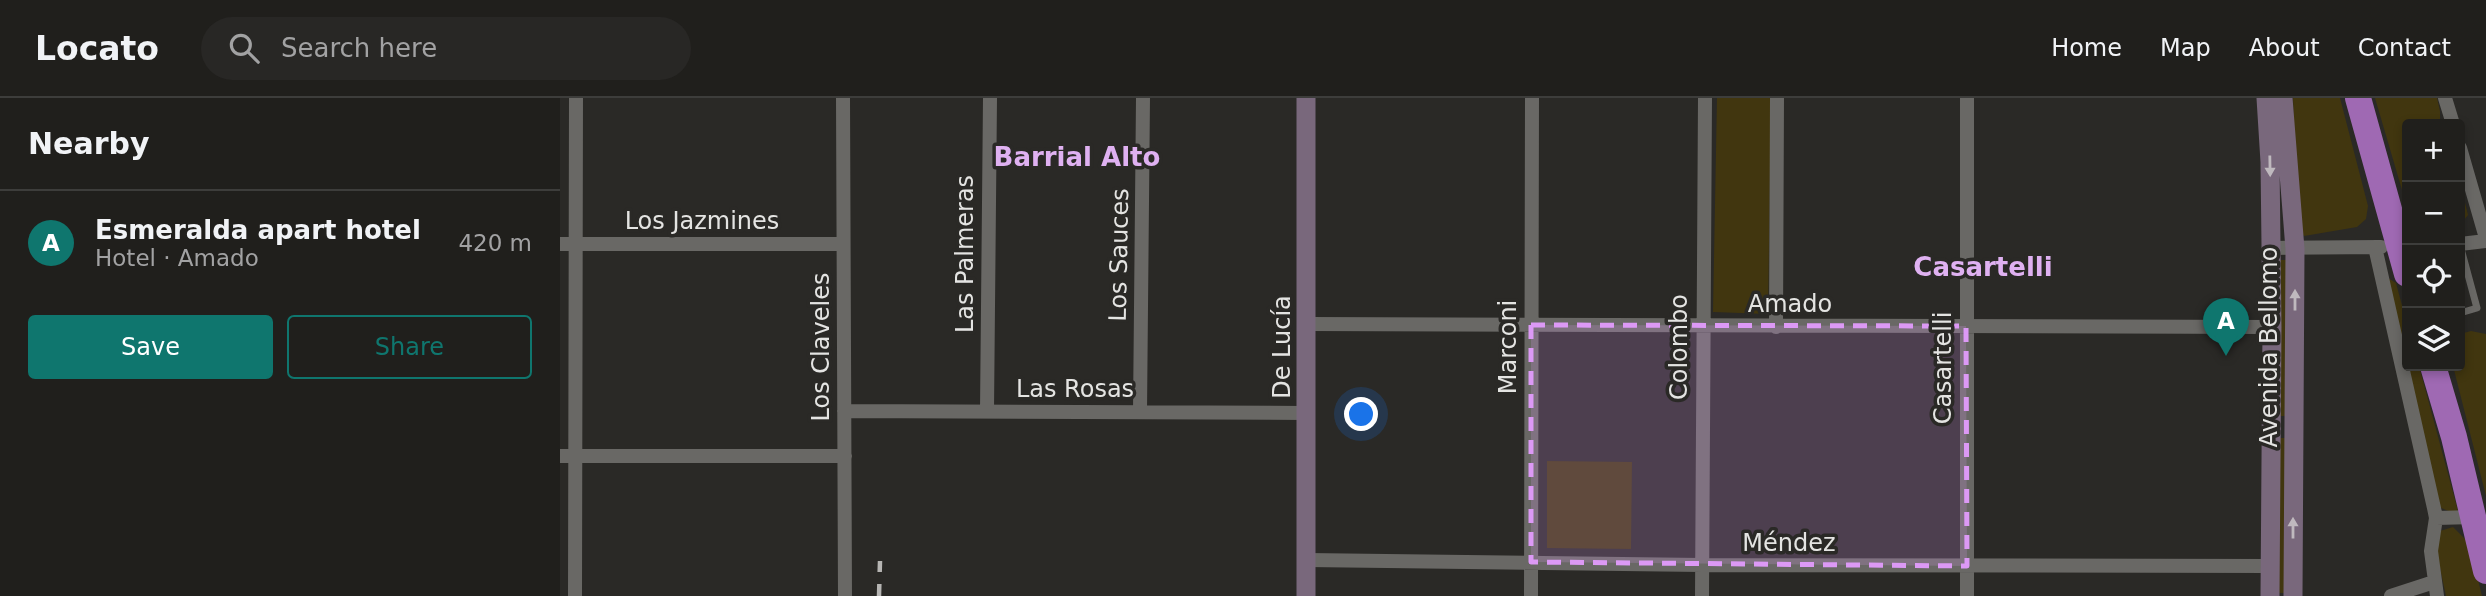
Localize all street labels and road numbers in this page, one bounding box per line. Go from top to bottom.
street label: Las Palmeras [951,175,979,333]
street label: Los Sauces [1104,188,1134,322]
street label: Los Jazmines [625,207,779,235]
street label: Avenida Bellomo [2255,247,2283,447]
street label: Los Claveles [807,273,835,421]
street label: Amado [1748,290,1832,318]
street label: Colombo [1665,294,1693,400]
street label: De Lucía [1268,295,1296,399]
street label: Marconi [1494,300,1522,394]
street label: Casartelli [1929,312,1957,424]
street label: Las Rosas [1016,375,1134,403]
street label: Méndez [1742,529,1836,557]

